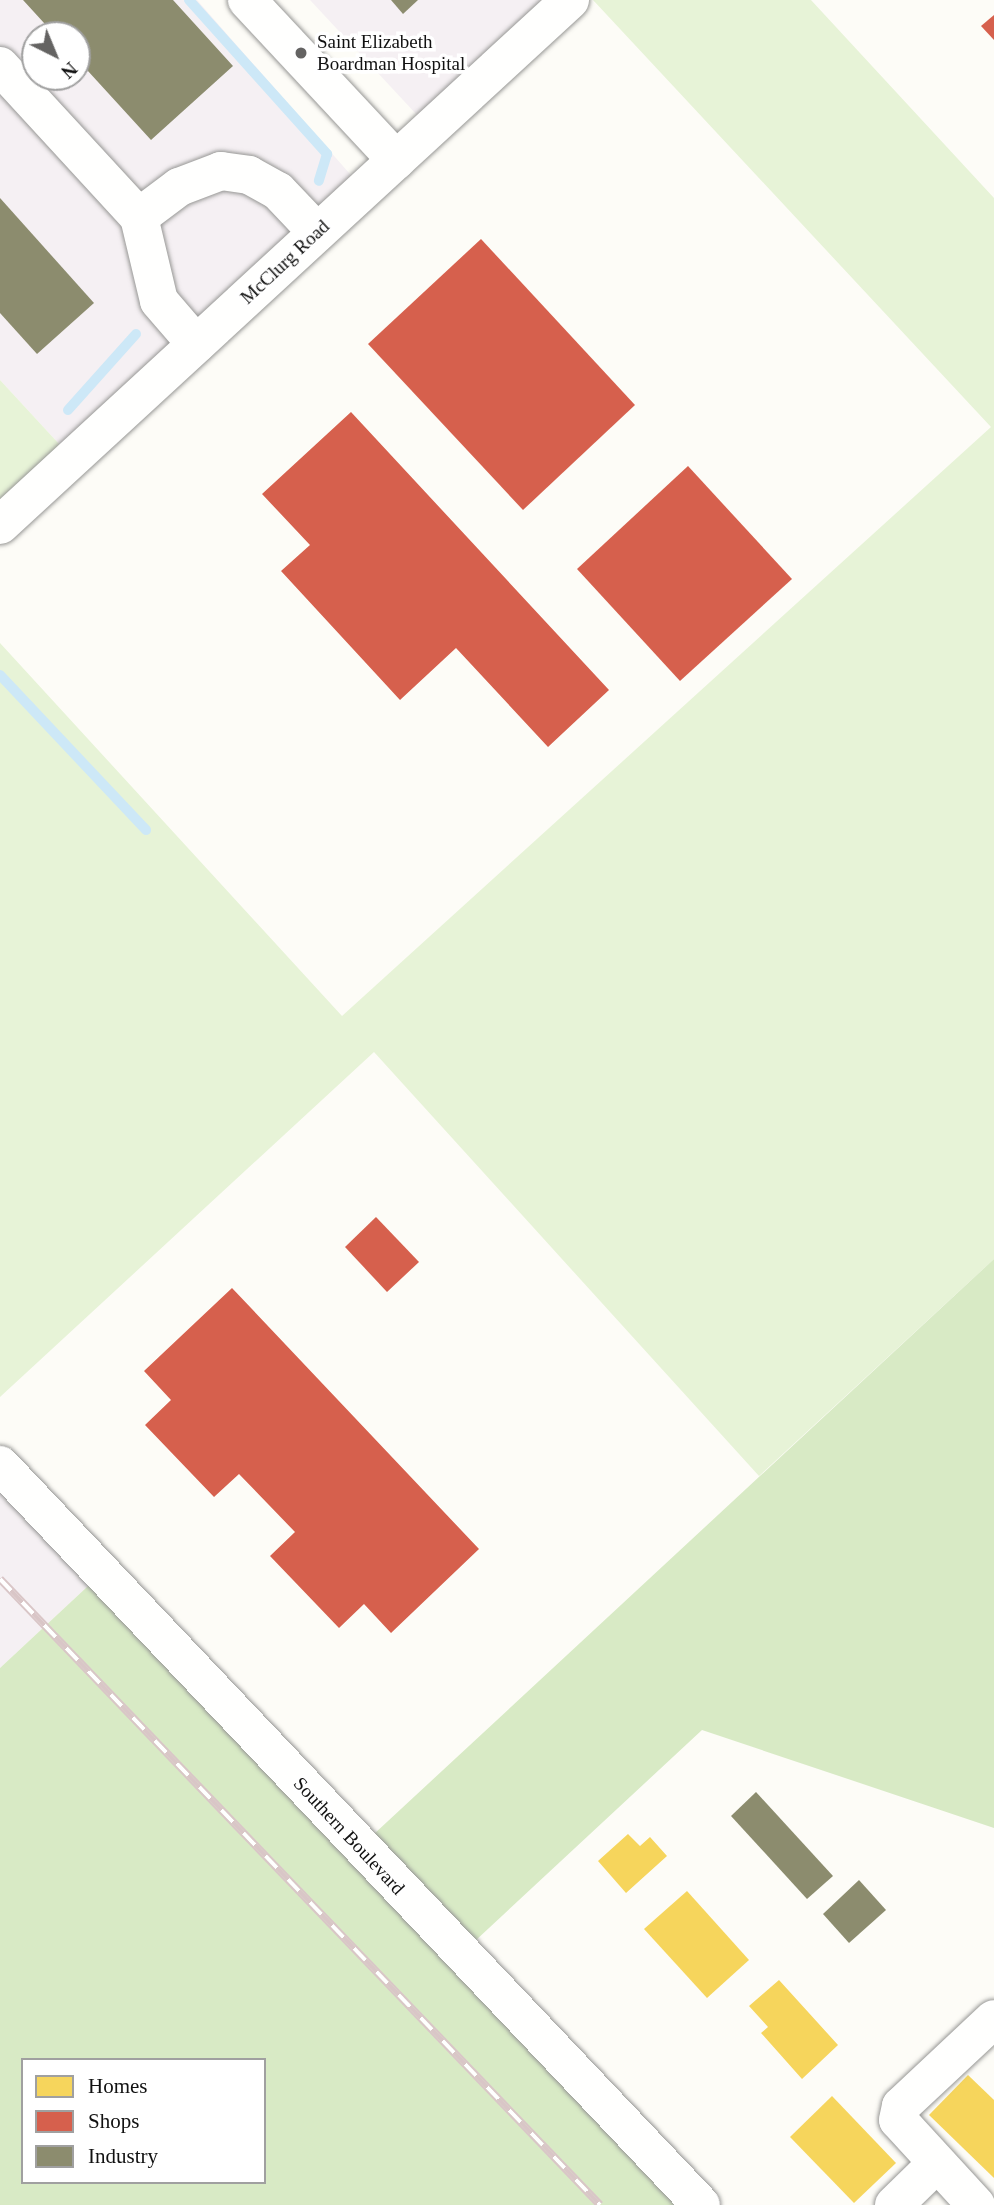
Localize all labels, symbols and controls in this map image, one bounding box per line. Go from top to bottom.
north arrow [21,21,91,91]
place label: Saint Elizabeth Boardman Hospital [317,31,465,75]
marker: Saint Elizabeth Boardman Hospital [291,43,311,63]
text: N [57,58,81,83]
street label: McClurg Road [236,215,334,309]
street label: Southern Boulevard [289,1772,409,1900]
legend [21,2058,266,2184]
text: Homes [88,2074,148,2098]
text: Shops [88,2109,139,2133]
text: Industry [88,2144,158,2168]

